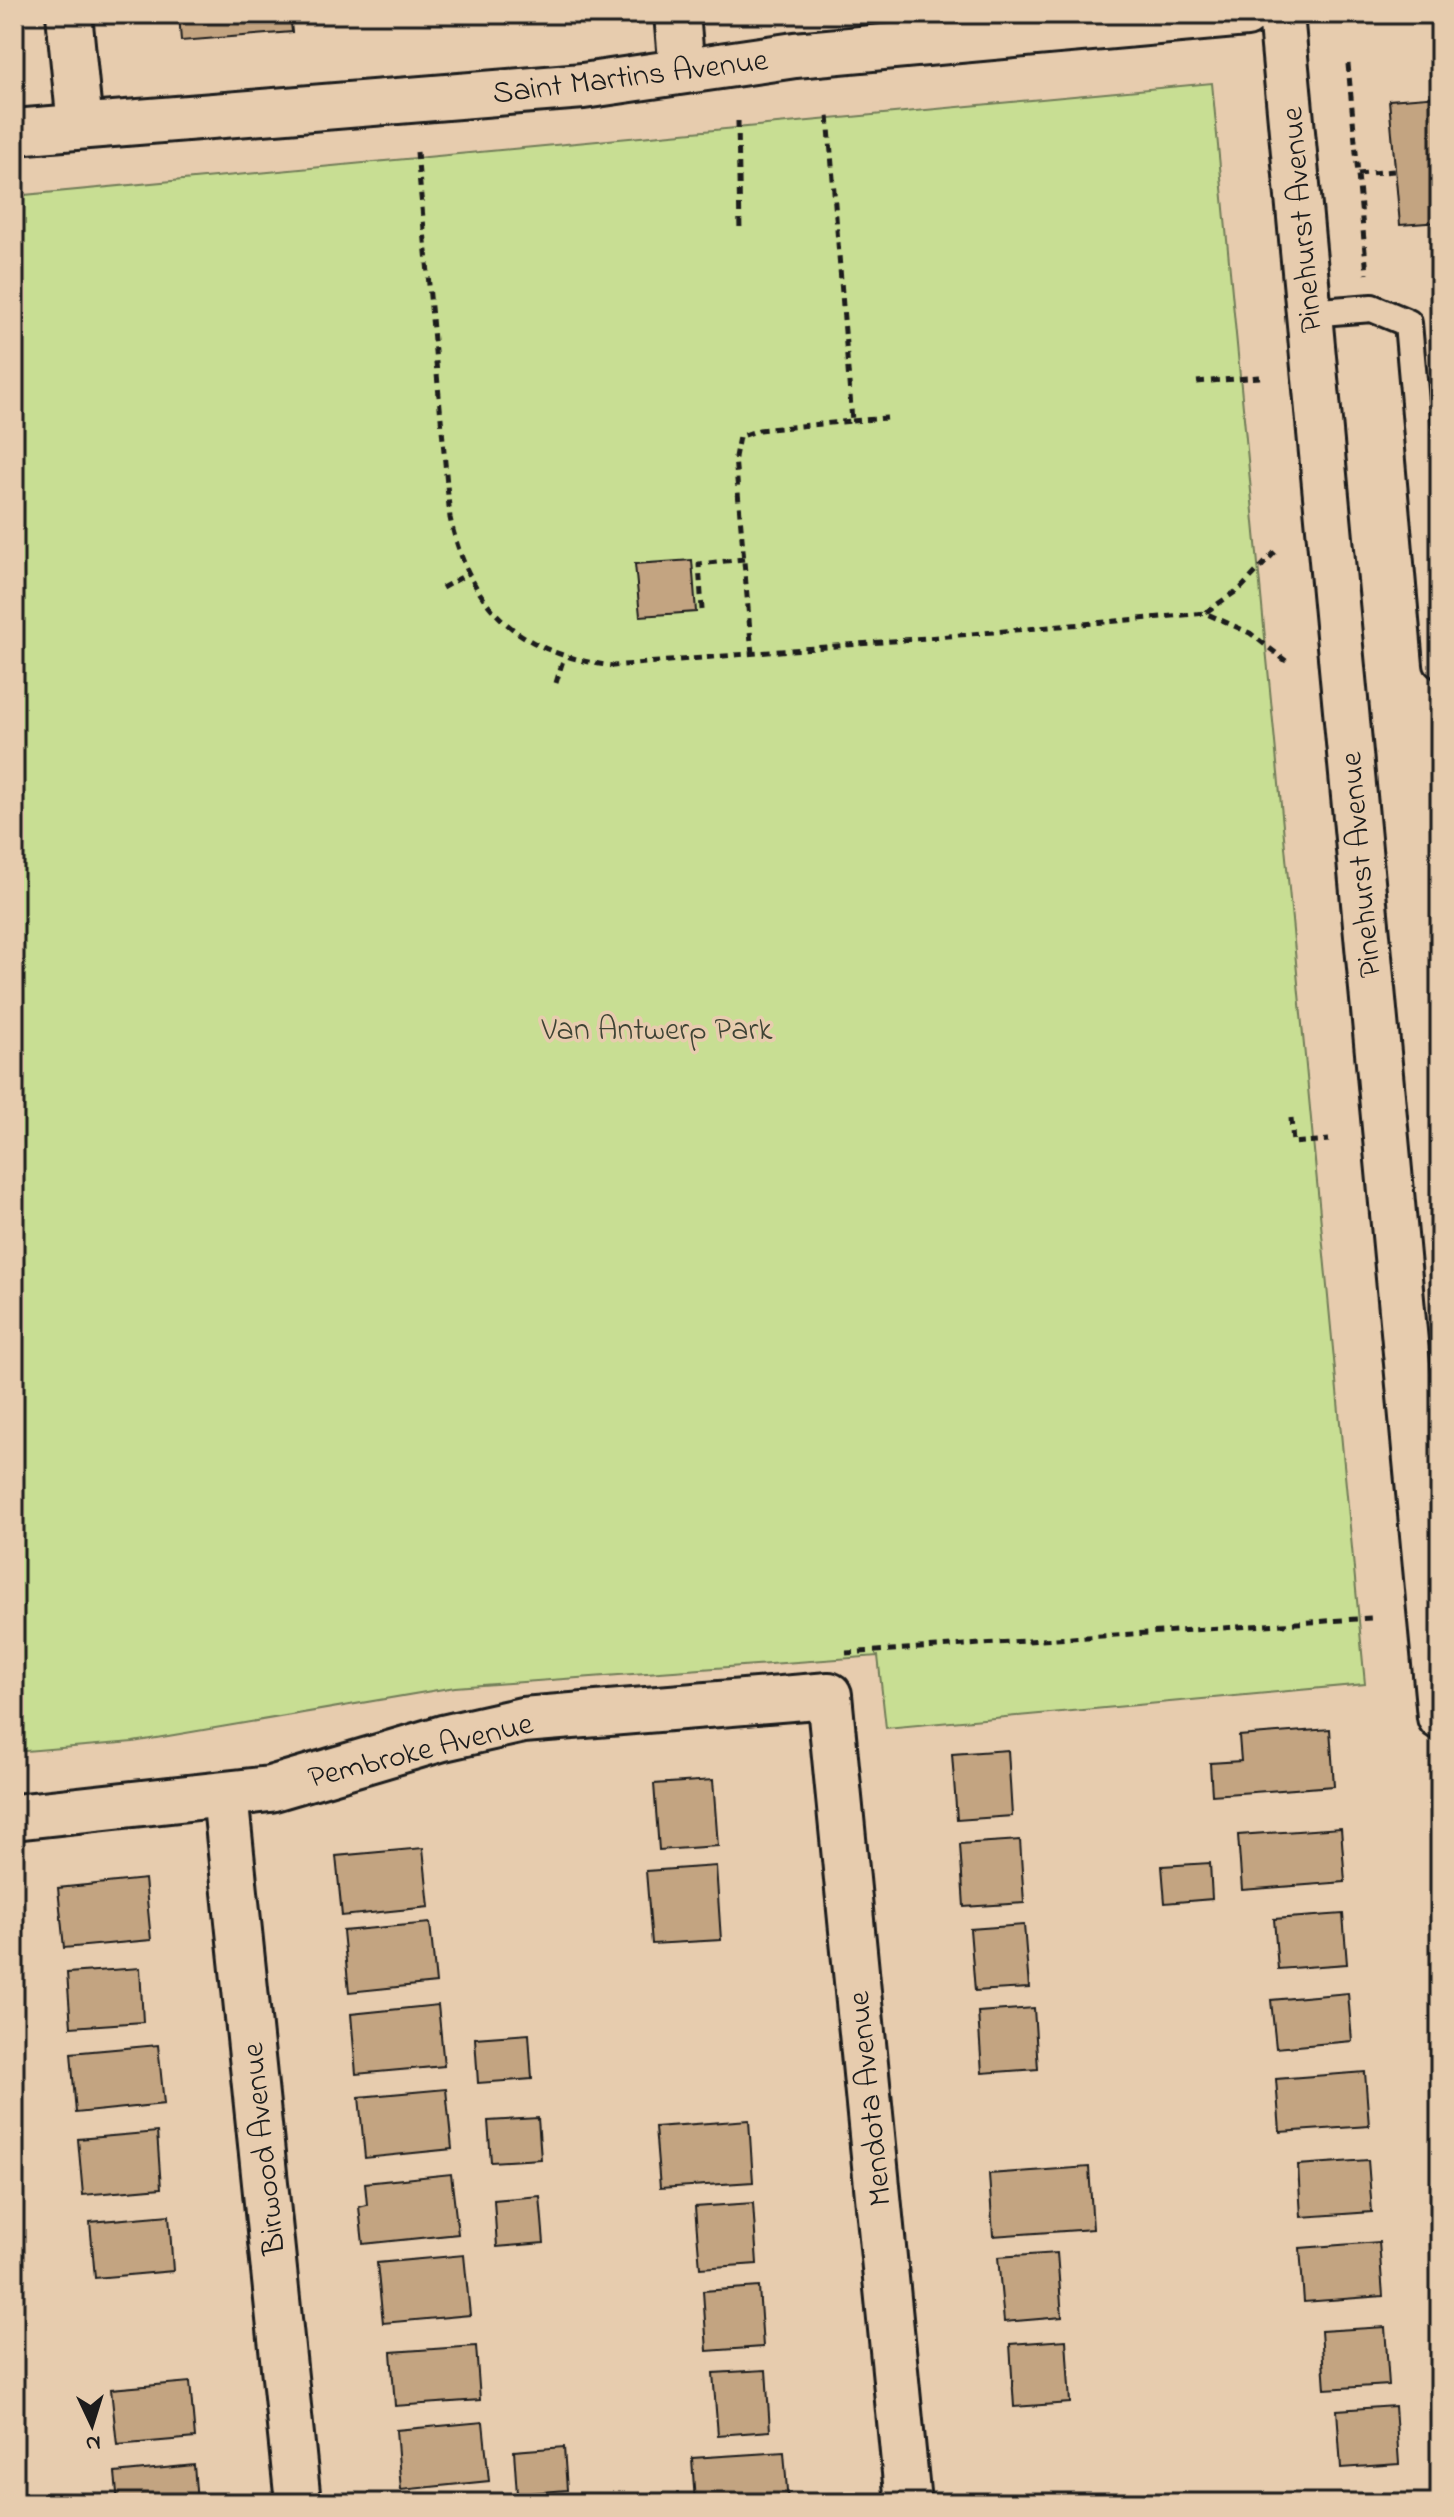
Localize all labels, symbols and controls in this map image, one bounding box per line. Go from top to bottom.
street label: Saint Martins Avenue [490,38,771,119]
street label: Pinehurst Avenue [1270,104,1337,335]
street label: Pinehurst Avenue [1329,749,1396,980]
park label: Van Antwerp Park [541,1008,773,1055]
street label: Pembroke Avenue [303,1702,539,1803]
street label: Mendota Avenue [837,1988,906,2208]
street label: Birwood Avenue [231,2040,300,2258]
north arrow [52,2385,132,2465]
text: N [85,2425,102,2458]

